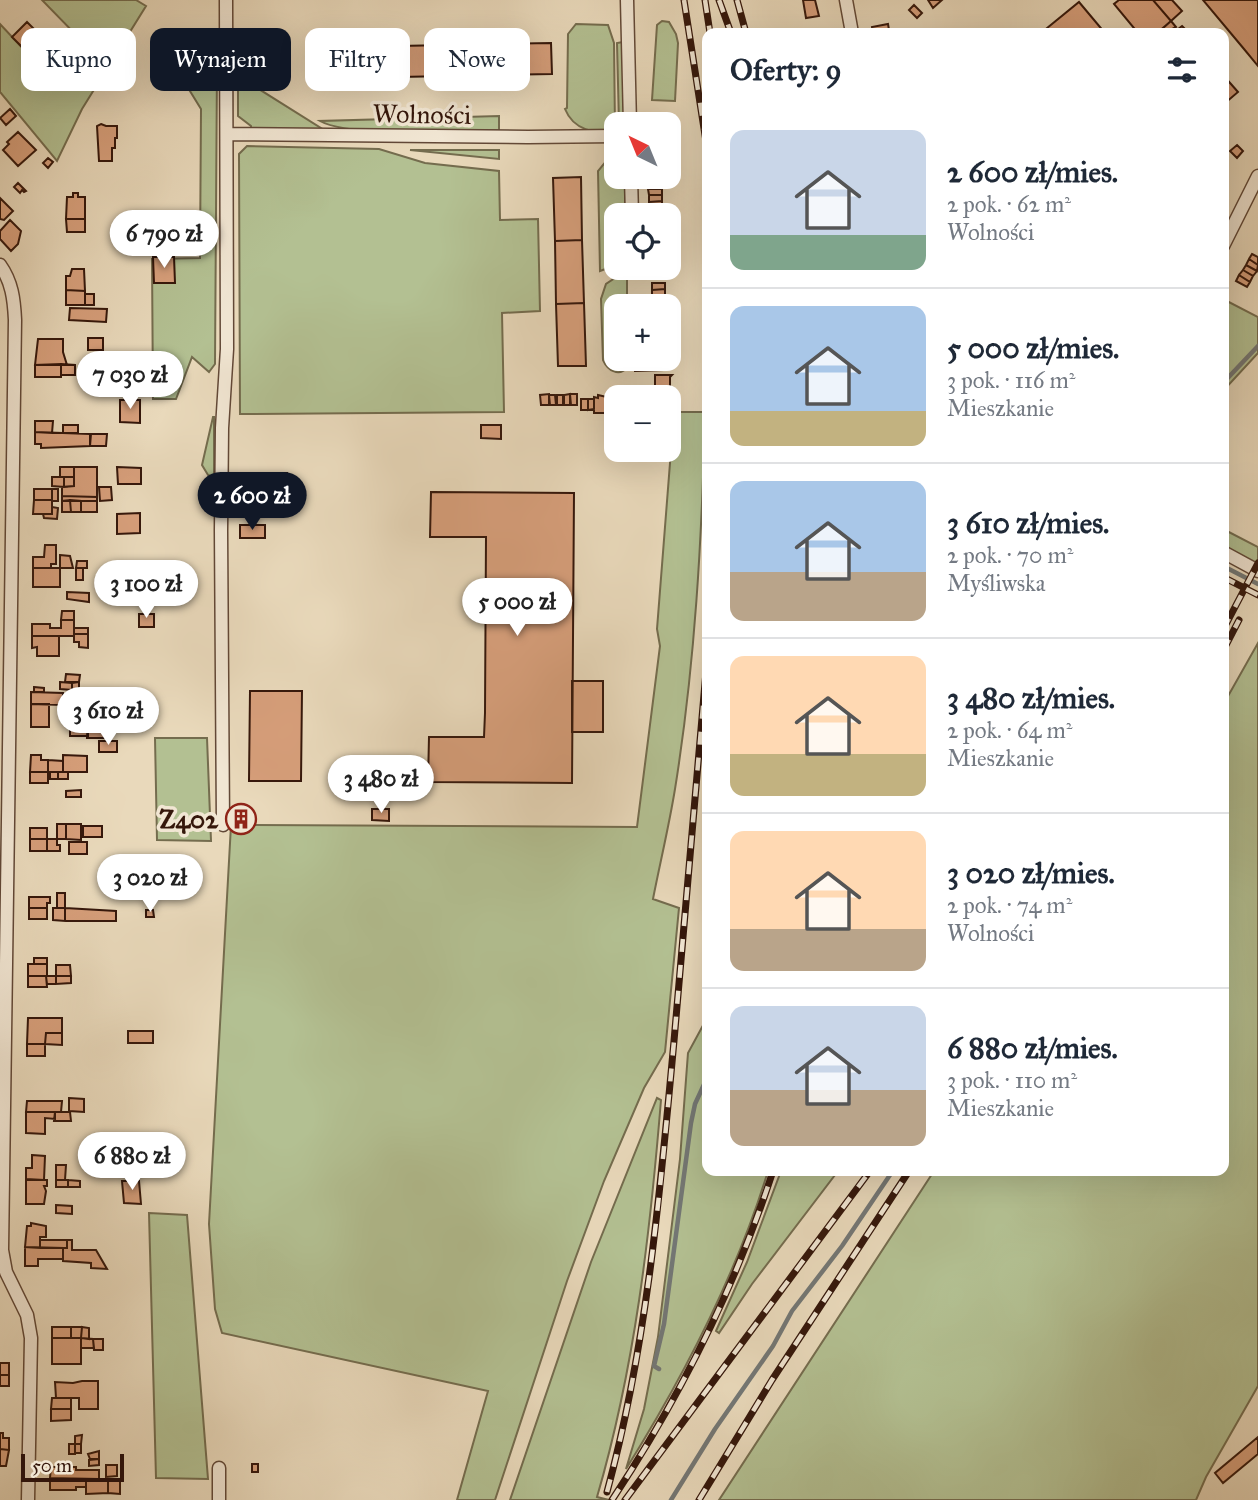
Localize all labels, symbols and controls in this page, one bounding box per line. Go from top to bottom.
chip: Kupno [21,28,136,91]
chip: Wynajem [150,28,291,91]
chip: Filtry [305,28,410,91]
chip: Nowe [424,28,530,91]
icon: filters [1163,51,1201,89]
text: Oferty: 9 [730,52,842,88]
street label: Wolności [372,97,472,131]
north arrow [604,112,681,189]
map controls [604,112,681,462]
text: 2 600 zł/mies. [947,154,1118,190]
icon: home [786,158,870,242]
text: 2 pok. · 62 m² [947,190,1071,218]
button: locate [604,203,681,280]
pin: 6 790 zł [92,210,236,270]
text: Wolności [947,218,1034,246]
text: 6 790 zł [126,219,202,247]
button: + [604,294,681,371]
text: 5 000 zł/mies. [947,330,1119,366]
icon: home [786,334,870,418]
pin: 7 030 zł [58,352,202,411]
text: 7 030 zł [92,360,168,388]
text: 3 pok. · 116 m² [947,366,1076,394]
button: − [604,385,681,462]
text: Mieszkanie [947,394,1054,422]
pin: 2 600 zł [180,472,324,532]
text: 2 600 zł [214,481,290,509]
text: 3 610 zł/mies. [947,505,1109,541]
icon: home [786,509,870,593]
text: 2 pok. · 70 m² [947,541,1073,569]
pin: 3 100 zł [74,560,218,620]
text: 3 100 zł [110,569,182,597]
text: Myśliwska [947,569,1045,597]
pin: 5 000 zł [445,578,589,638]
text: 5 000 zł [478,587,556,615]
text: 3 480 zł/mies. [947,680,1115,716]
icon: home [786,684,870,768]
pin: 3 610 zł [36,688,180,747]
text: 3 610 zł [73,696,143,724]
text: 2 pok. · 64 m² [947,716,1072,744]
text: Mieszkanie [947,744,1054,772]
pin: 3 480 zł [309,756,453,815]
text: 3 480 zł [344,764,418,792]
building icon: Z402 [224,802,258,836]
place label: Z402 [159,803,219,835]
pin: 3 020 zł [78,855,222,914]
text: 3 020 zł/mies. [947,855,1115,891]
icon: home [786,859,870,943]
text: 3 020 zł [113,863,187,891]
text: 2 pok. · 74 m² [947,891,1072,919]
text: Wolności [947,919,1034,947]
text: 6 880 zł/mies. [947,1030,1118,1066]
icon: home [786,1034,870,1118]
text: 3 pok. · 110 m² [947,1066,1077,1094]
text: Mieszkanie [947,1094,1054,1122]
pin: 6 880 zł [60,1132,204,1192]
text: 6 880 zł [94,1141,170,1169]
scale bar [21,1451,124,1483]
text: 50 m [32,1454,72,1477]

